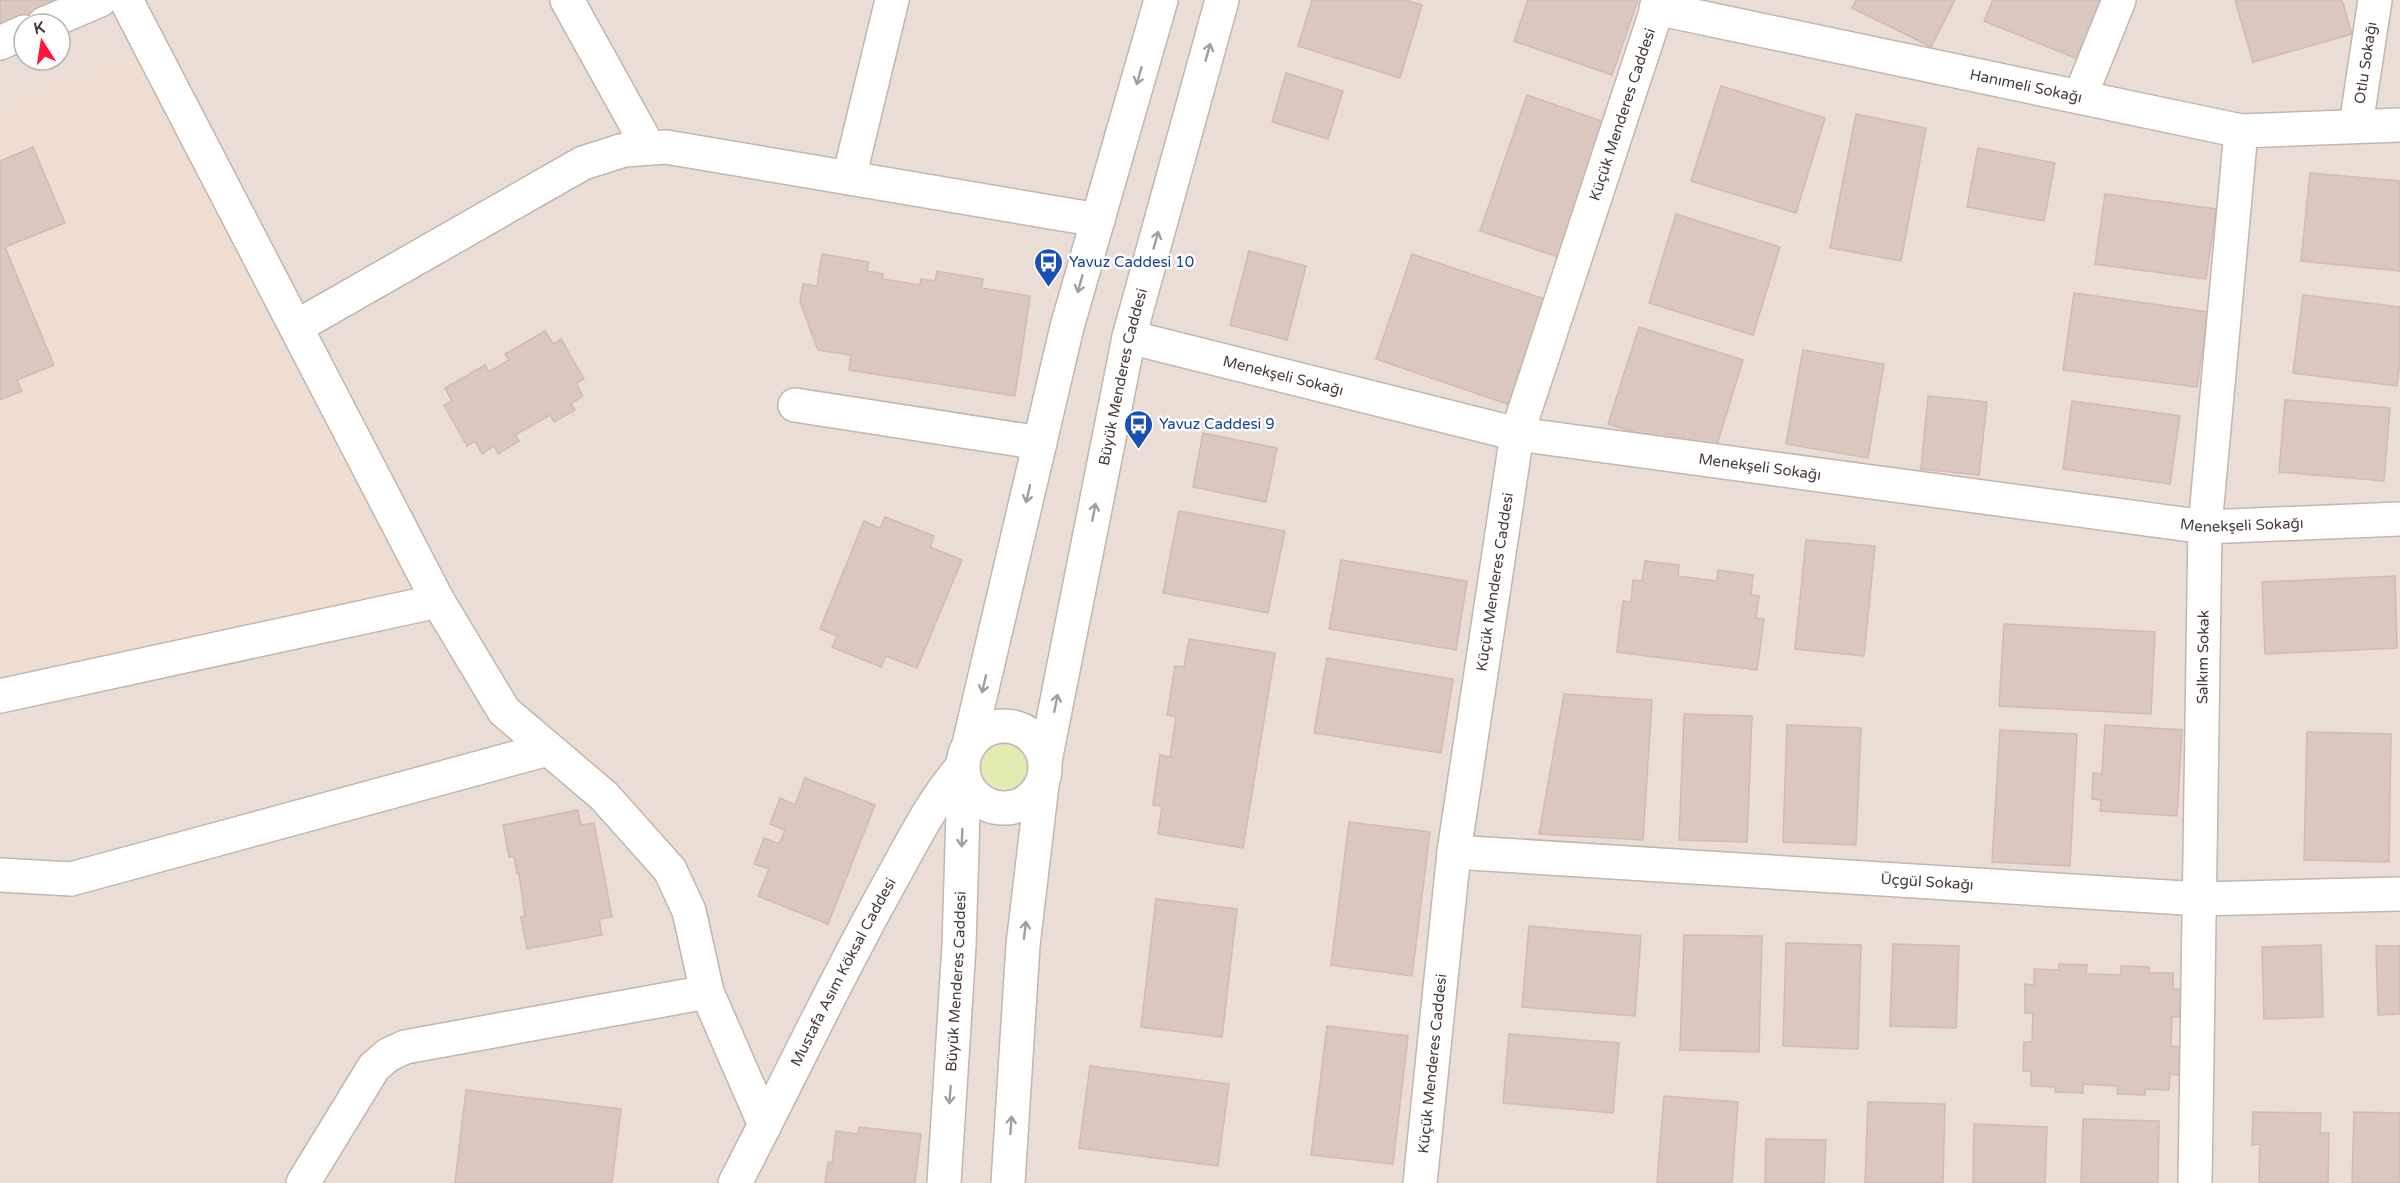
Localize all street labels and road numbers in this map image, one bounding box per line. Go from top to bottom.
street label: Otlu Sokağı [2350,20,2381,105]
street label: Küçük Menderes Caddesi [1585,26,1659,203]
street label: Hanımeli Sokağı [1968,65,2084,106]
street label: Büyük Menderes Caddesi [1095,286,1151,467]
street label: Menekşeli Sokağı [1221,352,1345,399]
street label: Menekşeli Sokağı [1697,450,1822,484]
street label: Küçük Menderes Caddesi [1472,491,1517,672]
street label: Menekşeli Sokağı [2179,514,2304,536]
street label: Salkım Sokak [2193,610,2213,704]
street label: Üçgül Sokağı [1880,870,1974,894]
street label: Mustafa Asım Köksal Caddesi [787,875,900,1069]
street label: Büyük Menderes Caddesi [942,891,970,1072]
street label: Küçük Menderes Caddesi [1414,973,1450,1154]

